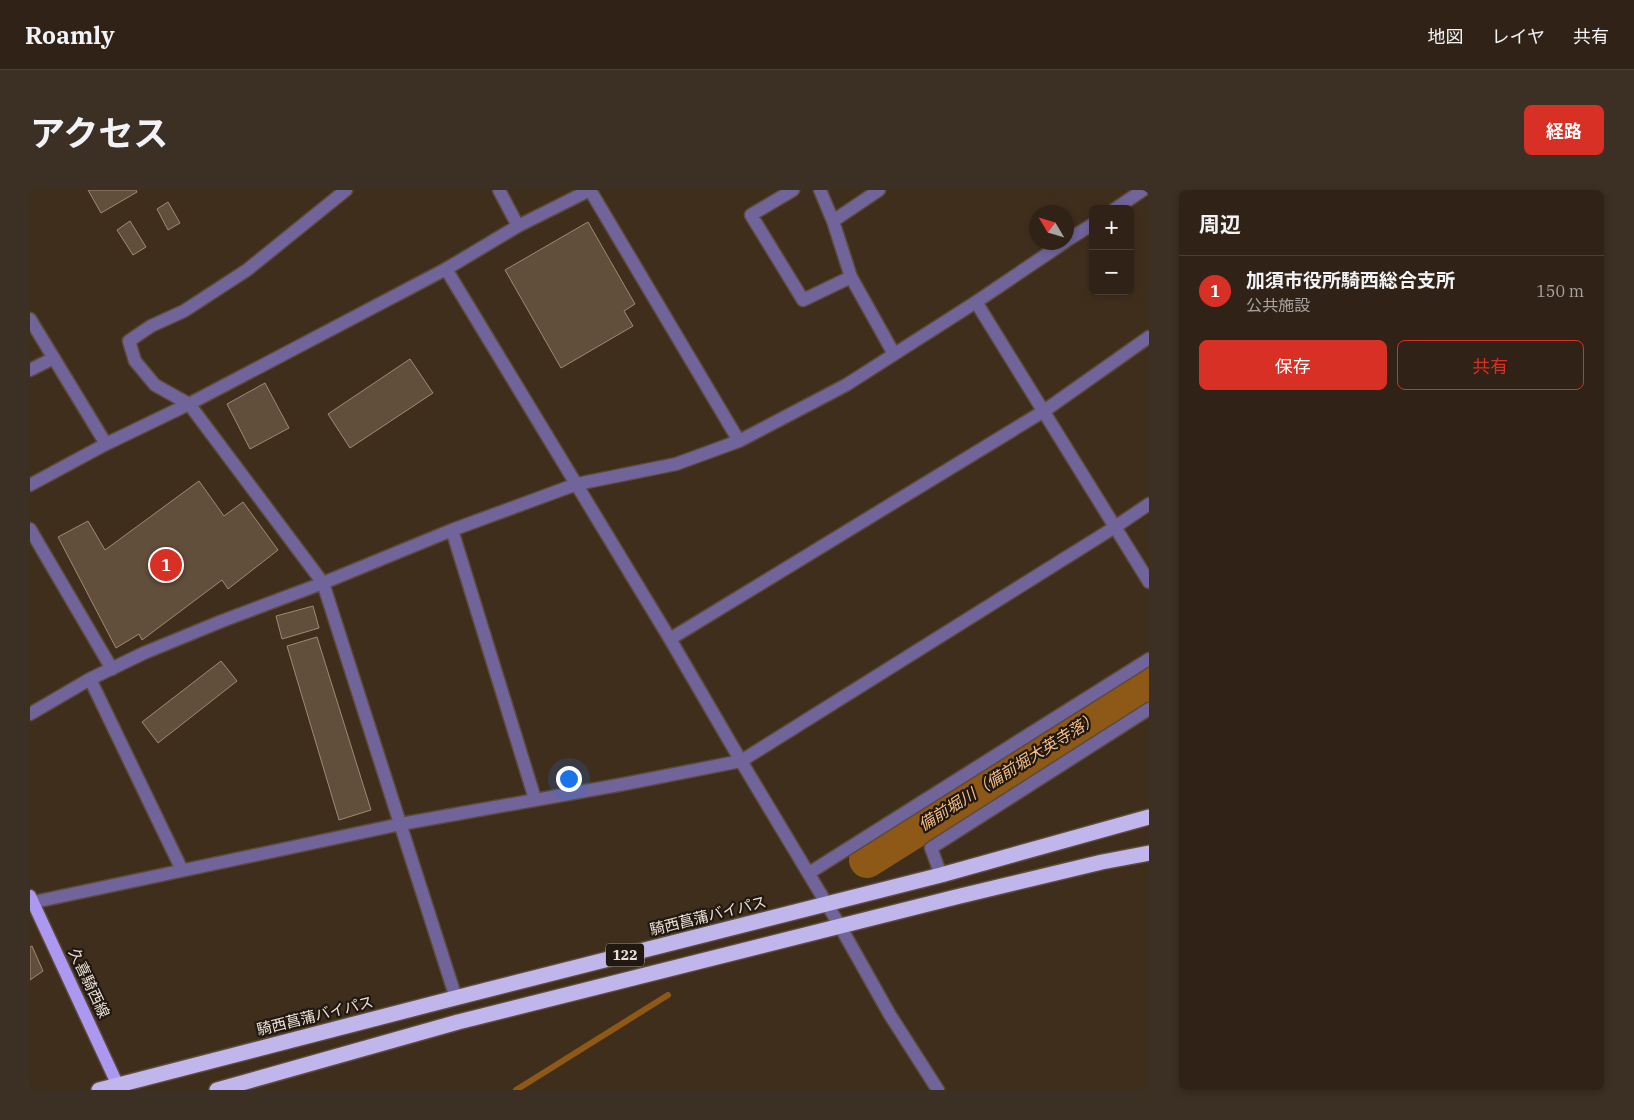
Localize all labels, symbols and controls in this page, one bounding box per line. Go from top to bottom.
text: Roamly [25,19,115,51]
text: 地図 [1428,25,1464,48]
text: レイヤ [1492,25,1545,48]
text: 共有 [1573,25,1609,48]
button: 経路 [1524,105,1604,155]
text: アクセス [30,110,168,156]
north arrow [1029,205,1074,250]
map controls [1089,205,1134,295]
button: + [1089,205,1134,250]
text: 周辺 [1199,210,1241,238]
button: − [1089,250,1134,295]
text: 加須市役所騎西総合支所 [1246,268,1455,292]
text: 1 [1210,281,1220,301]
text: 150 m [1536,281,1584,301]
text: 公共施設 [1246,295,1310,315]
button: 保存 [1199,340,1387,390]
button: 共有 [1397,340,1584,390]
pin: 1 [150,546,182,584]
water label: 備前堀川（備前堀大英寺落） [914,707,1102,835]
your location [556,766,582,792]
street label: 騎西菖蒲バイパス [648,892,768,939]
road number: 122 [606,944,644,966]
street label: 久喜騎西線 [65,945,114,1021]
street label: 騎西菖蒲バイパス [255,992,375,1039]

